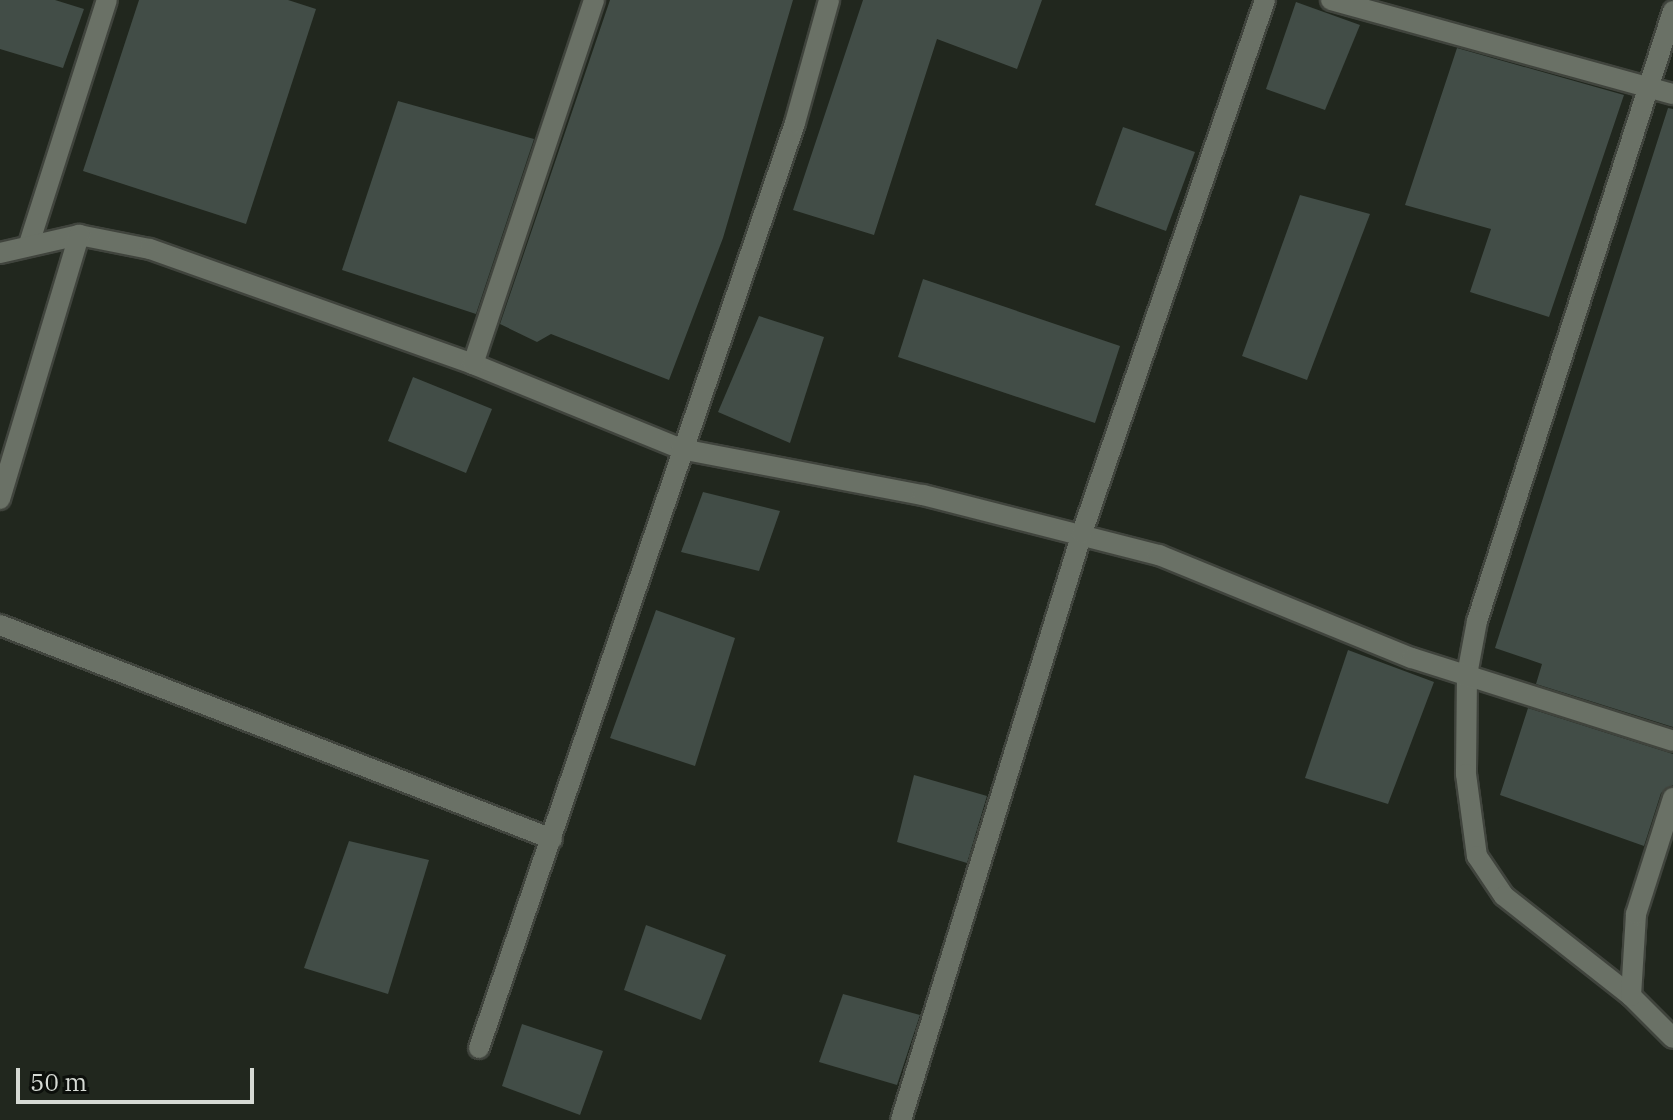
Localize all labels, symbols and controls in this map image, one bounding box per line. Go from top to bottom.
scale bar [20,1052,258,1102]
text: 50 m [30,1066,87,1098]

